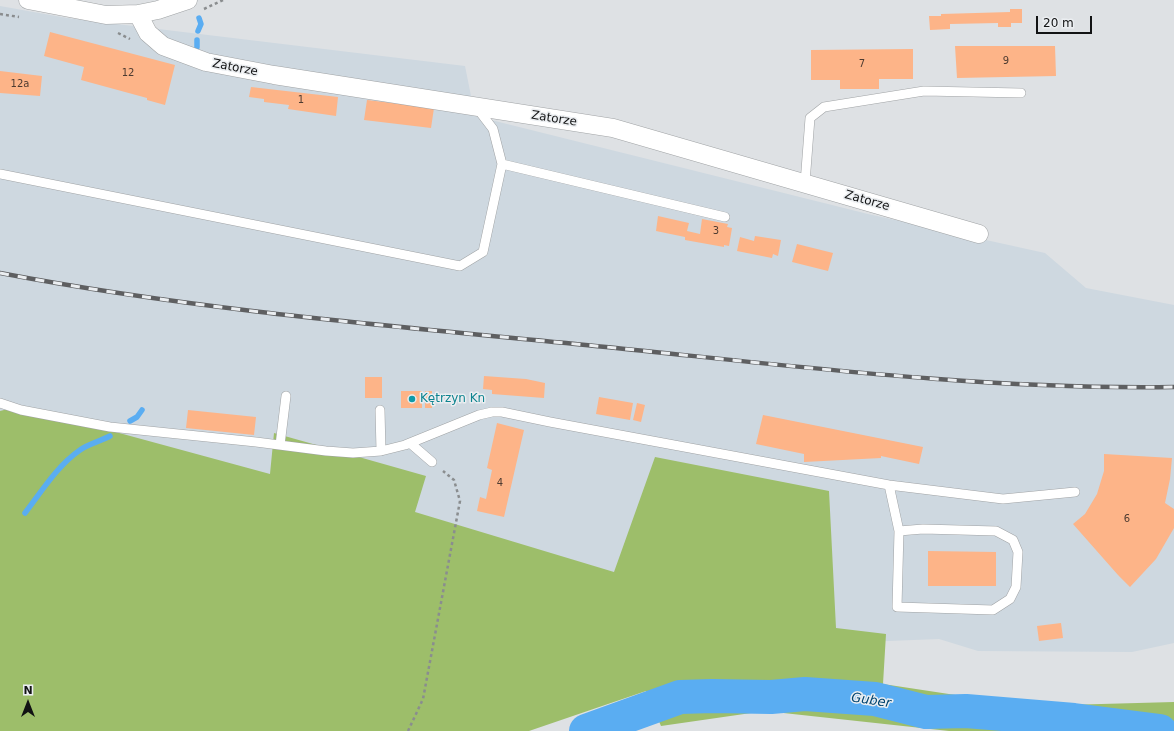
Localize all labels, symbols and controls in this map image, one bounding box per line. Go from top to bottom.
scale bar [1038,8,1094,34]
text: 20 m [1043,16,1074,30]
house number: 9 [1003,55,1009,67]
street label: Zatorze [211,57,259,79]
house number: 7 [859,58,865,70]
house number: 12 [122,67,134,79]
house number: 12a [11,78,29,90]
house number: 1 [298,94,304,106]
street label: Zatorze [530,108,578,130]
street label: Zatorze [843,188,891,214]
house number: 3 [713,225,719,237]
place label: Kętrzyn Kn [420,392,485,406]
marker: Kętrzyn Kn [407,394,417,404]
house number: 4 [497,477,503,489]
house number: 6 [1124,513,1130,525]
north arrow [8,683,48,723]
text: N [23,684,33,697]
water label: Guber [850,690,892,712]

